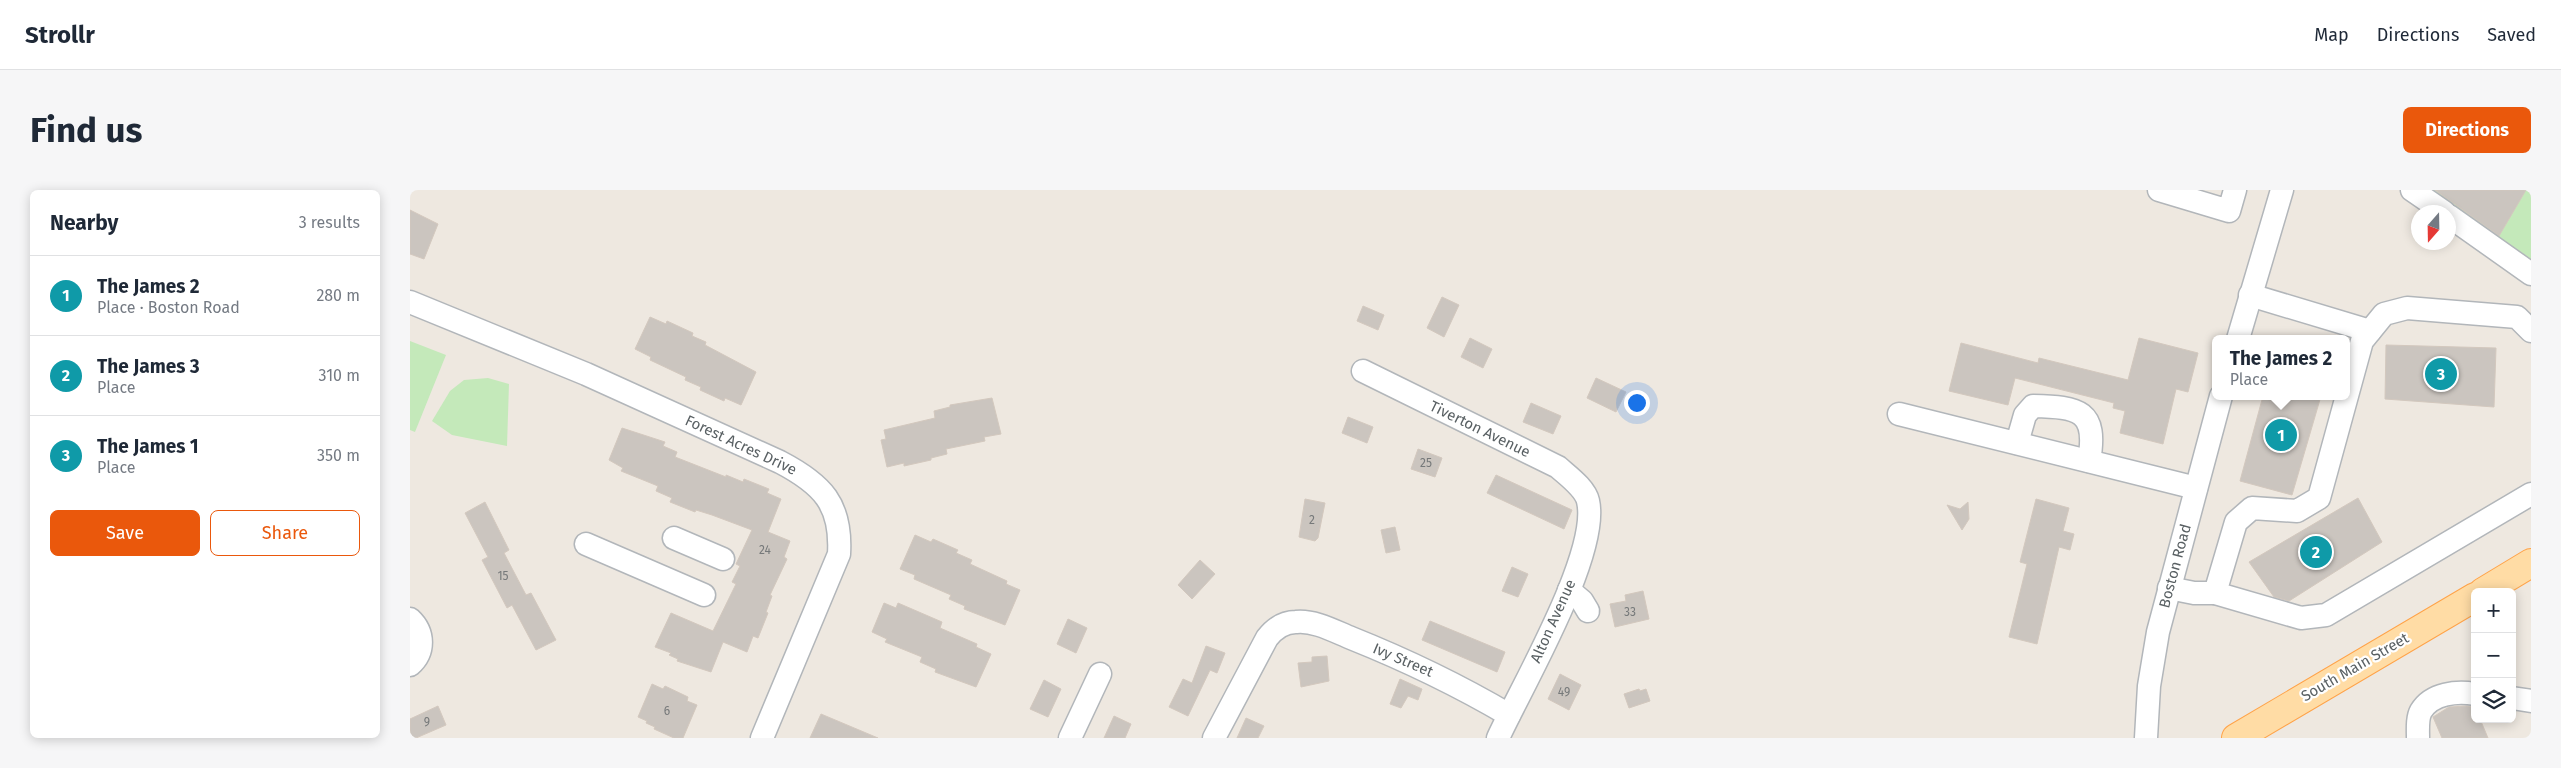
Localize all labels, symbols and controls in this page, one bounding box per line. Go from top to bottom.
text: Strollr [25,21,95,49]
text: Map [2314,24,2349,46]
text: Directions [2377,24,2459,46]
text: Saved [2487,24,2536,46]
button: Directions [2403,107,2531,153]
text: Find us [30,109,142,151]
north arrow [2411,205,2456,250]
text: Nearby [50,210,118,236]
text: 3 results [299,213,360,232]
text: The James 2 [97,275,200,298]
text: 1 [62,286,70,305]
text: 280 m [316,286,360,305]
text: Place · Boston Road [97,298,240,317]
popup [2212,335,2350,400]
text: The James 2 [2230,347,2332,370]
text: The James 3 [97,355,200,378]
pin: 3 [2425,355,2457,393]
text: 2 [62,366,70,385]
text: 310 m [319,366,360,385]
text: Place [2230,370,2268,389]
text: Place [97,378,136,397]
your location [1624,390,1650,416]
street label: Tiverton Avenue [1427,397,1533,461]
street label: Forest Acres Drive [682,411,800,479]
pin: 1 [2265,416,2297,454]
text: The James 1 [97,435,199,458]
text: 3 [62,446,70,465]
text: 350 m [317,446,360,465]
house number: 25 [1420,456,1432,470]
text: Place [97,458,136,477]
button: Save [50,510,200,556]
button: Share [210,510,360,556]
house number: 2 [1309,513,1315,527]
street label: Boston Road [2155,522,2195,610]
pin: 2 [2300,533,2332,571]
house number: 24 [759,543,772,557]
house number: 15 [497,569,509,583]
street label: Alton Avenue [1527,576,1579,666]
map controls [2471,588,2516,723]
button: + [2471,588,2516,633]
house number: 33 [1624,605,1636,619]
street label: South Main Street [2298,629,2413,705]
button: − [2471,633,2516,678]
street label: Ivy Street [1370,639,1436,681]
button: layers [2471,678,2516,723]
house number: 49 [1558,685,1570,699]
house number: 6 [664,704,670,718]
house number: 9 [424,715,430,729]

